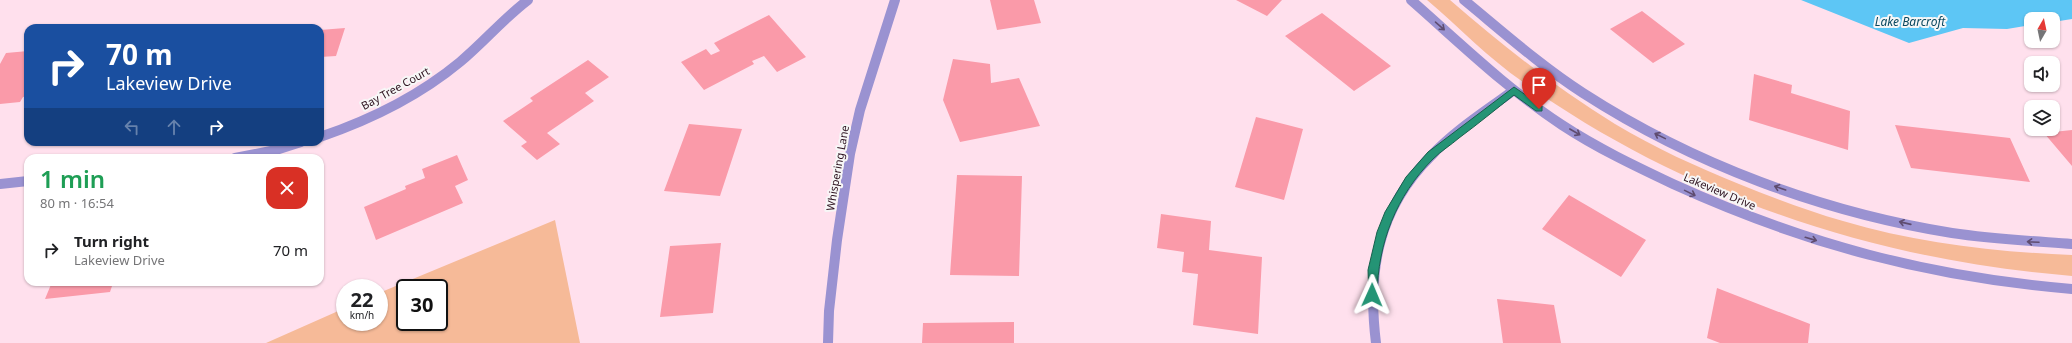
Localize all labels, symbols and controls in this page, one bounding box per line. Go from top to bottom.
north arrow [2024,12,2060,48]
map controls [2024,12,2060,136]
water label: Lake Barcroft [1875,13,1946,30]
one-way arrow [1435,21,1446,30]
text: 70 m [106,35,173,73]
icon: right [40,40,92,92]
button: sound [2024,56,2060,92]
street label: Bay Tree Court [358,63,432,113]
pin [1522,68,1556,109]
text: Lakeview Drive [106,71,232,95]
icon: arrive [1528,74,1550,96]
button: layers [2024,100,2060,136]
icon: left [121,116,143,138]
icon: ahead [163,116,185,138]
icon: right [205,116,227,138]
street label: Whispering Lane [822,124,852,212]
one-way arrow [1569,128,1581,136]
one-way arrow [1654,132,1666,139]
text: 1 min [40,162,105,195]
button: close [266,167,308,209]
street label: Lakeview Drive [1682,169,1758,213]
one-way arrow [1774,183,1786,191]
one-way arrow [1684,189,1696,197]
text: 80 m · 16:54 [40,194,114,212]
one-way arrow [1898,218,1911,226]
text: Turn right [74,231,149,251]
one-way arrow [1805,236,1818,243]
one-way arrow [2027,238,2040,245]
icon: right [40,239,62,261]
text: 70 m [273,240,308,260]
text: Lakeview Drive [74,251,165,269]
position arrow [1351,274,1393,316]
speed limit sign: 30 [396,279,448,331]
text: 22 [351,286,373,313]
text: km/h [350,308,374,322]

